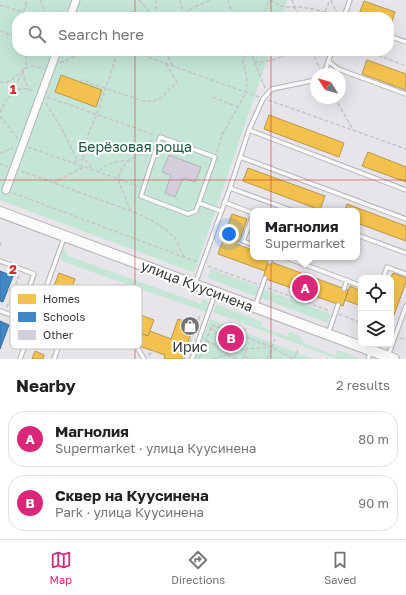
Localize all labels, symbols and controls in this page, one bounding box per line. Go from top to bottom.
search box [12,12,394,56]
icon: search [26,23,48,45]
text: Search here [58,25,144,43]
north arrow [310,68,346,104]
text: 1 [10,81,17,97]
park label: Берёзовая роща [78,138,192,155]
popup [250,208,360,260]
text: Магнолия [265,217,339,235]
your location [219,224,239,244]
text: Supermarket [265,235,345,251]
street label: улица Куусинена [139,256,256,315]
text: 2 [9,261,17,277]
pin: A [292,273,318,303]
map controls [358,275,394,347]
button: locate [358,275,394,311]
legend [10,285,142,349]
text: Homes [43,292,80,305]
text: Schools [43,310,86,323]
button: layers [358,311,394,347]
shop icon: Ирис [179,315,201,337]
pin: B [218,323,244,353]
text: Other [43,328,74,341]
place label: Ирис [172,338,208,355]
text: Nearby [16,375,76,396]
text: 2 results [336,377,390,393]
text: Магнолия [55,422,129,440]
text: A [25,431,35,447]
text: 80 m [358,431,389,447]
text: Supermarket · улица Куусинена [55,440,256,456]
text: Сквер на Куусинена [55,486,209,504]
text: B [25,495,35,511]
text: 90 m [358,495,389,511]
text: Park · улица Куусинена [55,504,204,520]
tab: Map [50,549,72,586]
tab: Directions [171,549,225,586]
tab: Saved [324,549,356,586]

